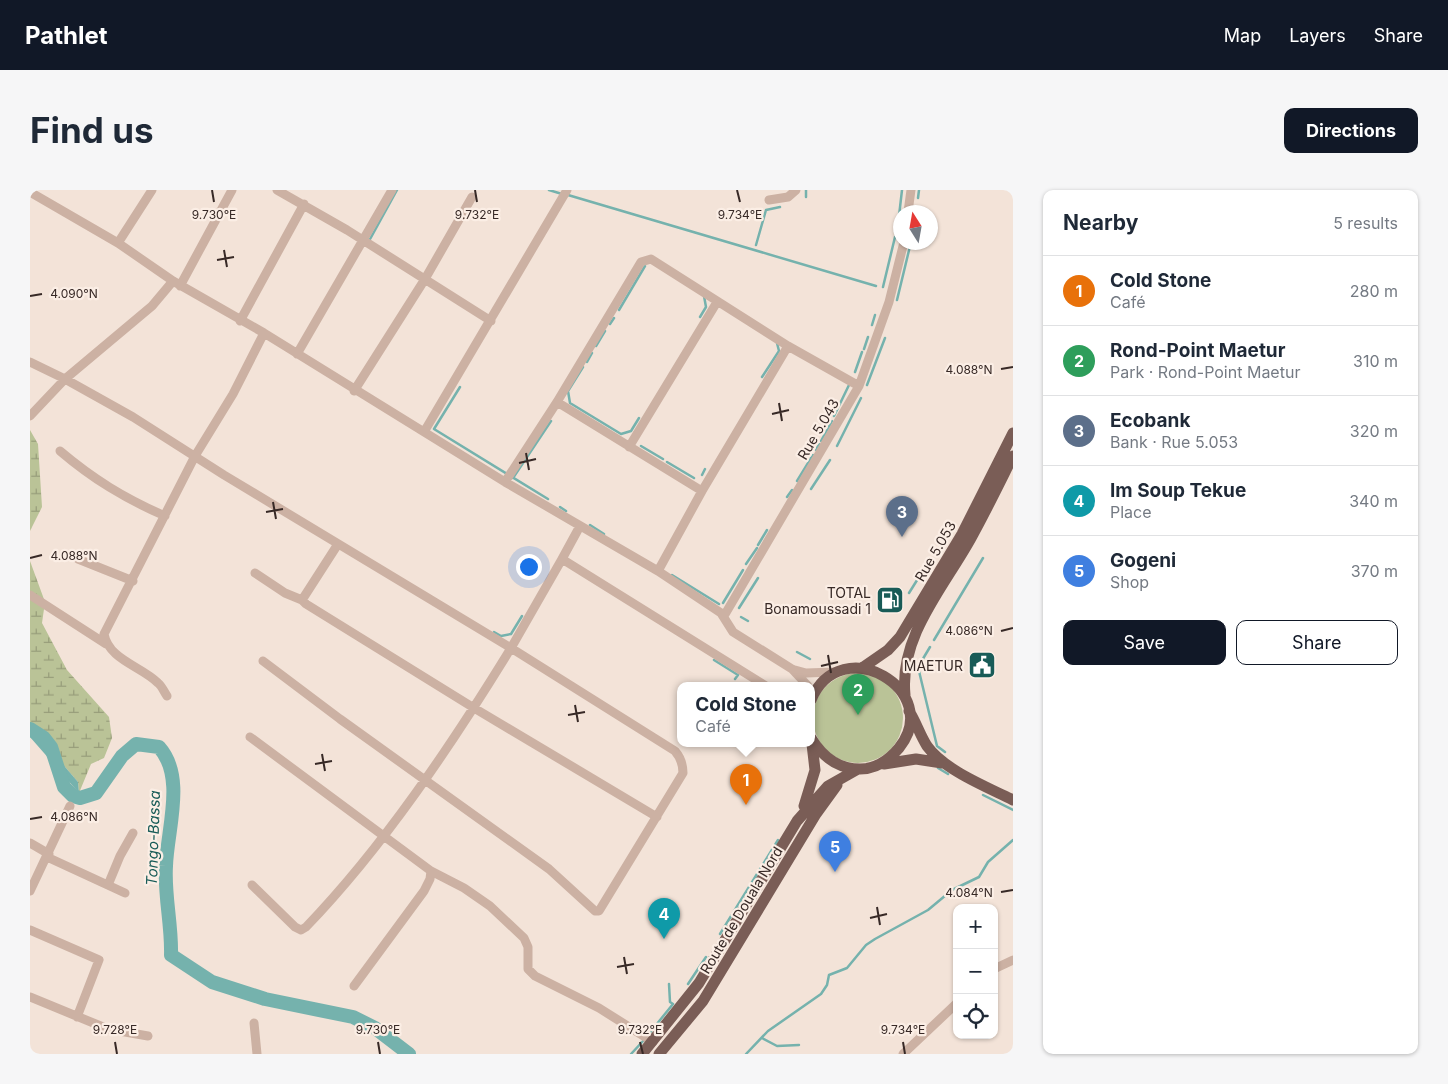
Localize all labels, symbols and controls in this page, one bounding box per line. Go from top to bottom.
text: Pathlet [25,21,108,50]
text: Map [1224,25,1261,46]
text: Layers [1289,25,1346,46]
text: Share [1374,25,1423,46]
button: Directions [1284,108,1418,153]
text: Find us [30,109,154,151]
north arrow [893,205,938,250]
text: 9.730°E [192,207,236,222]
text: 9.732°E [455,207,499,222]
text: 9.734°E [718,207,762,222]
text: Nearby [1063,210,1138,235]
text: 5 results [1333,213,1398,233]
text: Cold Stone [1110,269,1211,292]
text: 1 [1076,281,1082,301]
text: 280 m [1350,281,1398,301]
text: 4.090°N [50,286,98,301]
text: Café [1110,292,1145,312]
text: Rond-Point Maetur [1110,339,1285,362]
text: 2 [1074,351,1084,371]
text: 310 m [1353,351,1398,371]
text: 4.088°N [945,362,993,377]
text: Park · Rond-Point Maetur [1110,362,1300,382]
street label: Rue 5.043 [794,395,842,463]
text: Ecobank [1110,409,1190,432]
text: 3 [1074,421,1084,441]
text: 320 m [1350,421,1398,441]
text: Bank · Rue 5.053 [1110,432,1238,452]
text: Im Soup Tekue [1110,479,1246,502]
text: 4 [1074,491,1084,511]
text: 340 m [1349,491,1398,511]
pin: 3 [886,496,918,537]
text: Place [1110,502,1152,522]
street label: Rue 5.053 [911,518,959,584]
text: 4.088°N [50,548,98,563]
text: Gogeni [1110,549,1176,572]
your location [516,554,542,580]
text: 5 [1074,561,1084,581]
text: 370 m [1351,561,1398,581]
text: Shop [1110,572,1149,592]
place label: TOTAL Bonamoussadi 1 [764,584,871,617]
fuel station icon: TOTAL Bonamoussadi 1 [875,585,905,615]
button: Save [1063,620,1226,665]
button: Share [1236,620,1398,665]
text: 4.086°N [945,623,993,638]
public building icon: MAETUR [967,650,997,680]
place label: MAETUR [904,657,963,674]
pin: 2 [842,674,874,715]
popup [677,682,815,747]
text: Cold Stone [695,693,797,716]
text: Café [695,716,731,736]
pin: 1 [730,764,762,805]
water label: Tongo-Bassa [142,790,164,886]
text: 4.086°N [50,809,98,824]
pin: 5 [819,831,851,872]
street label: Route de Douala Nord [696,843,786,977]
text: 4.084°N [945,885,993,900]
pin: 4 [648,898,680,939]
map controls [953,904,998,1039]
button: + [953,904,998,949]
button: − [953,949,998,994]
button: locate [953,994,998,1039]
text: 9.728°E [93,1022,137,1037]
text: 9.730°E [356,1022,400,1037]
text: 9.732°E [618,1022,662,1037]
text: 9.734°E [881,1022,925,1037]

